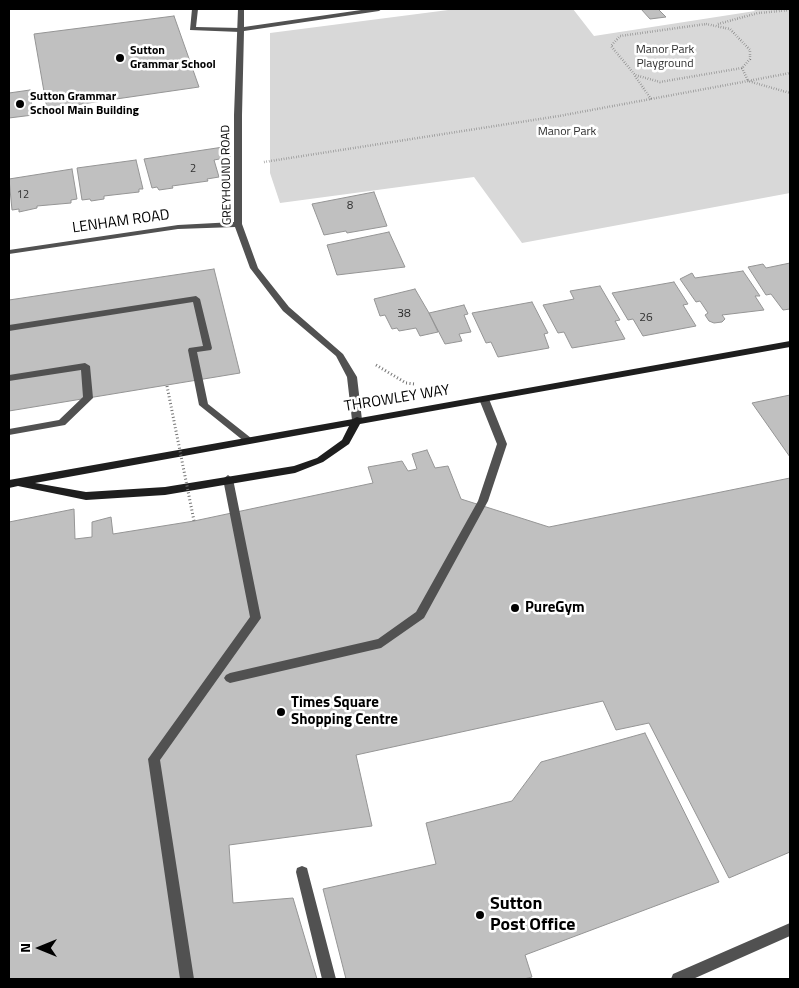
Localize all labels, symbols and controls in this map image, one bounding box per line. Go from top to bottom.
park label: Manor Park Playground [636,43,694,71]
place label: Sutton Grammar School [130,44,216,72]
marker: Sutton Grammar School [114,52,126,64]
place label: Sutton Grammar School Main Building [30,90,139,118]
marker: Sutton Grammar School Main Building [14,98,26,110]
street label: GREYHOUND ROAD [219,125,235,225]
park label: Manor Park [538,125,596,139]
house number: 2 [190,162,196,176]
house number: 12 [17,188,29,202]
house number: 8 [347,199,353,213]
street label: LENHAM ROAD [71,206,171,238]
house number: 38 [397,307,411,321]
house number: 26 [639,311,653,325]
street label: THROWLEY WAY [343,382,451,416]
place label: PureGym [525,599,585,617]
marker: PureGym [509,602,521,614]
place label: Times Square Shopping Centre [291,694,398,729]
marker: Times Square Shopping Centre [275,706,287,718]
place label: Sutton Post Office [490,894,576,936]
marker: Sutton Post Office [474,909,486,921]
north arrow [15,923,65,973]
text: N [14,943,35,953]

